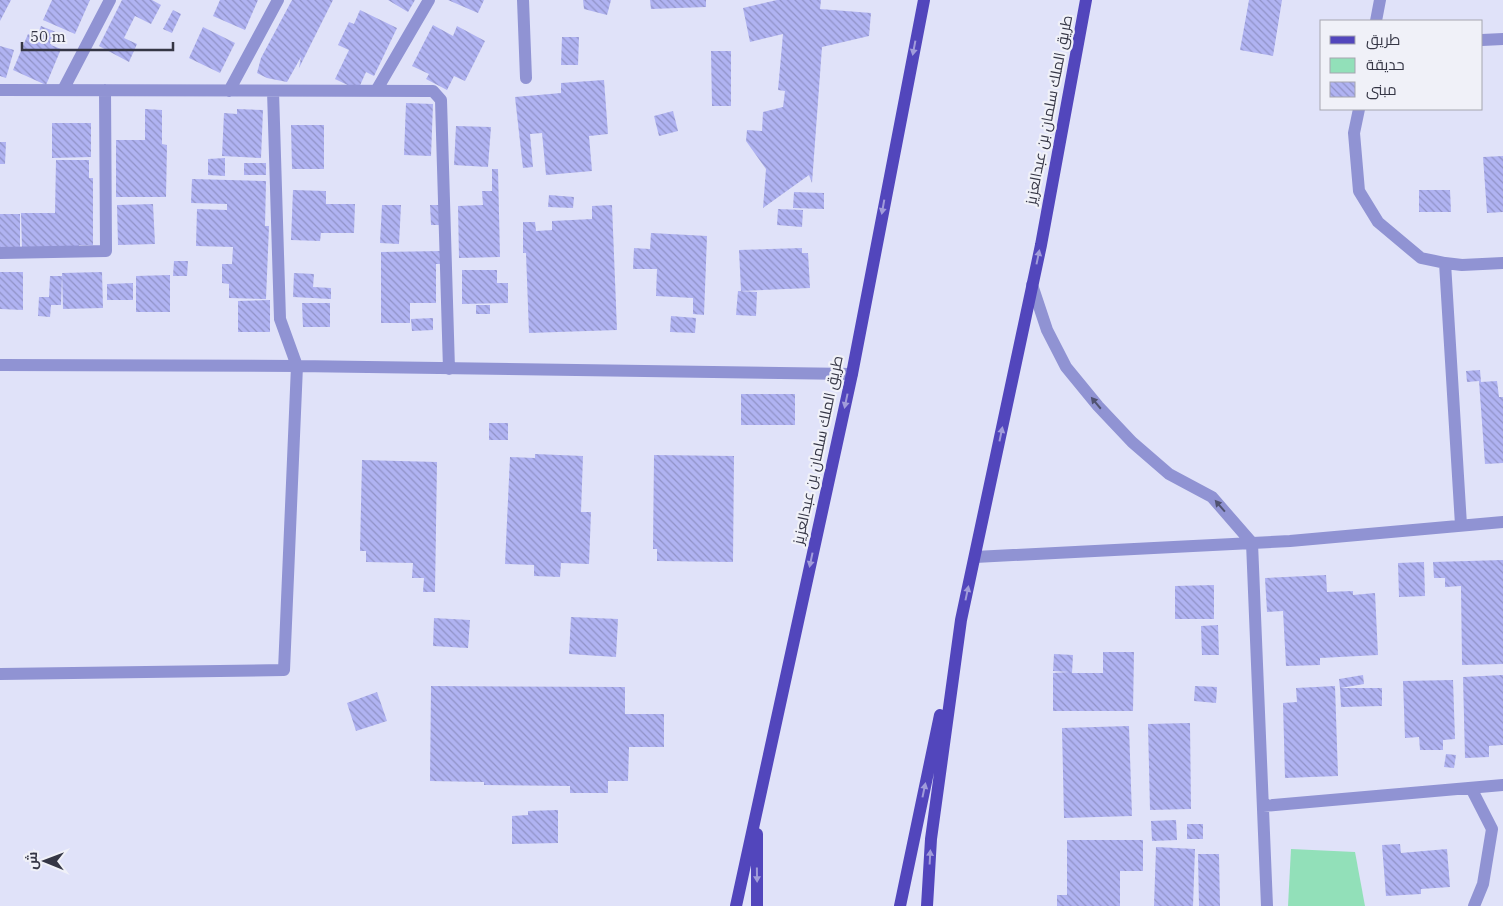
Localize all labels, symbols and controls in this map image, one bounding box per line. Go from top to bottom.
street label: طريق الملك سلمان بن عبدالعزيز [1021,14,1077,207]
scale bar [22,20,174,52]
legend [1320,20,1483,110]
text: 50 m [30,27,66,46]
text: طريق [1366,30,1400,50]
one-way arrow [910,40,918,55]
text: حديقة [1366,55,1405,74]
text: مبنى [1366,80,1397,100]
one-way arrow [879,200,887,216]
one-way arrow [1034,250,1042,265]
street label: طريق الملك سلمان بن عبدالعزيز [788,354,848,547]
one-way arrow [842,394,850,409]
one-way arrow [1091,397,1102,410]
one-way arrow [997,425,1005,441]
one-way arrow [1214,501,1226,513]
one-way arrow [807,552,815,568]
one-way arrow [963,585,971,600]
one-way arrow [921,781,929,797]
north arrow [20,836,70,886]
one-way arrow [927,849,935,865]
text: ش [23,852,41,870]
one-way arrow [753,867,761,883]

